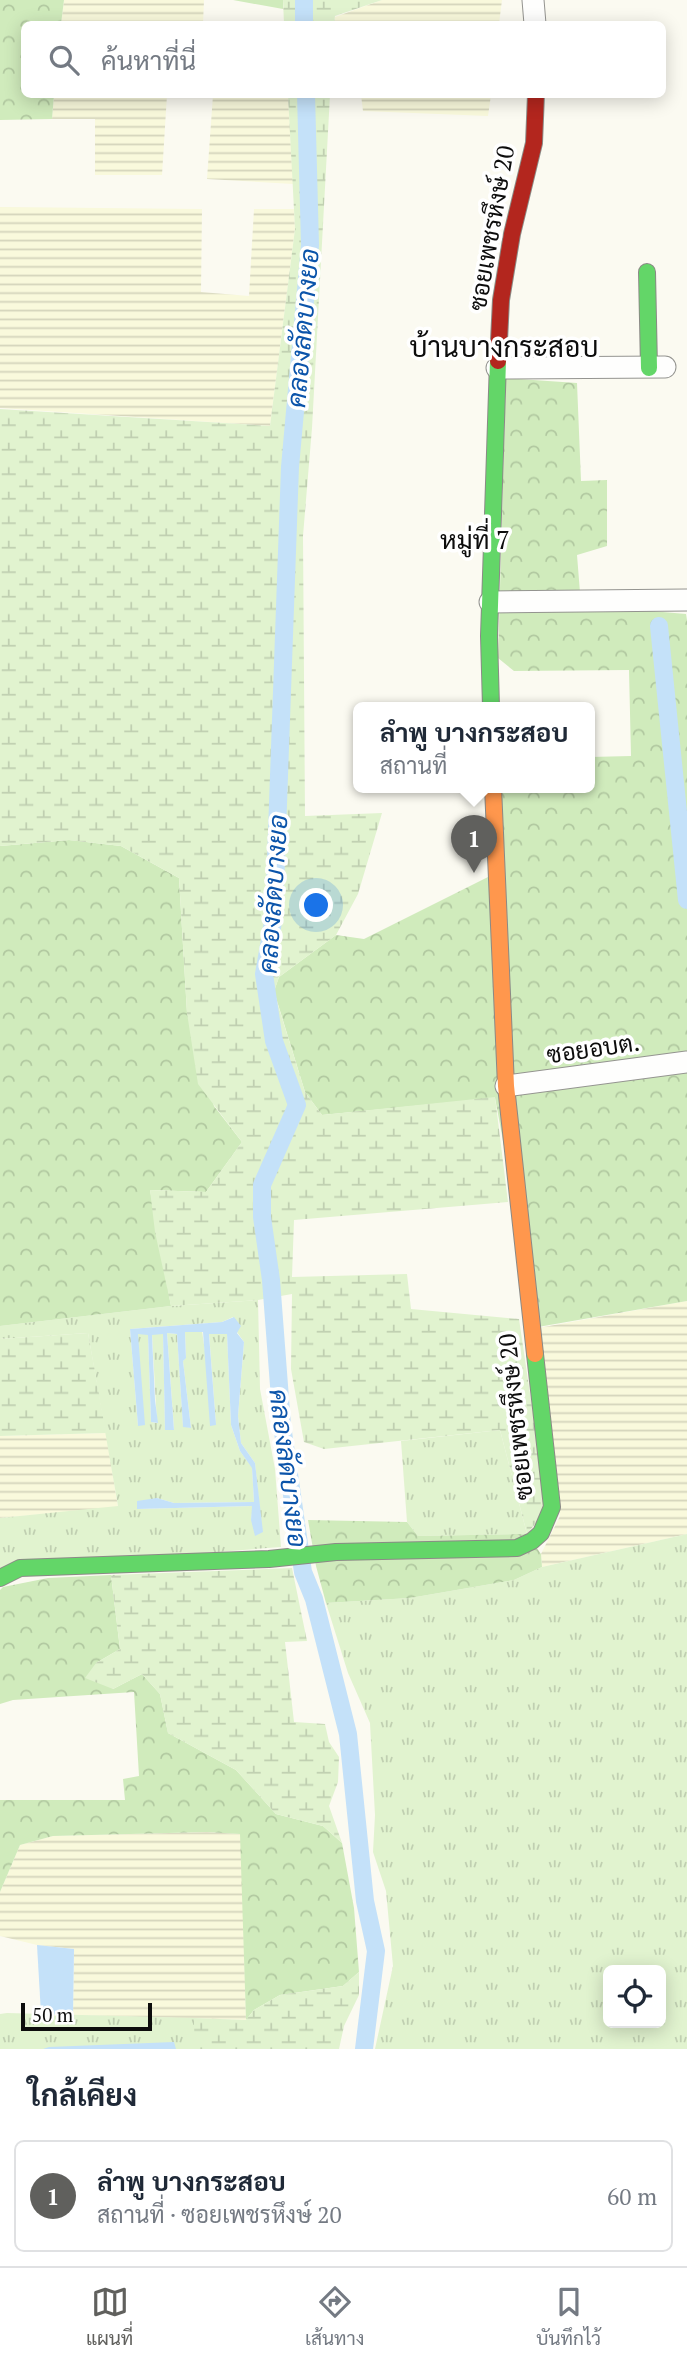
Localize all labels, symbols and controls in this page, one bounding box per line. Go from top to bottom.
search box [21,21,666,98]
icon: search [45,41,83,79]
text: ค้นหาที่นี่ [101,43,196,77]
street label: ซอยเพชรหึงษ์ 20 [461,143,521,313]
water label: คลองลัดบางยอ [278,247,326,409]
district label: บ้านบางกระสอบ [409,328,599,365]
district label: หมู่ที่ 7 [440,518,510,558]
popup [353,702,595,793]
text: ลำพู บางกระสอบ [380,715,568,749]
text: สถานที่ [380,750,447,781]
water label: คลองลัดบางยอ [249,813,295,975]
pin: 1 [451,815,497,873]
your location [299,888,333,922]
street label: ซอยอบต. [545,1026,641,1070]
street label: ซอยเพชรหึงษ์ 20 [490,1332,540,1502]
water label: คลองลัดบางยอ [262,1387,316,1549]
map controls [603,1965,666,2028]
button: locate [603,1965,666,2028]
scale bar [21,2000,152,2032]
text: 50 m [32,2002,73,2027]
text: ใกล้เคียง [28,2075,137,2115]
text: ลำพู บางกระสอบ [97,2164,286,2198]
text: 1 [47,2181,60,2212]
text: 60 m [607,2181,657,2212]
text: สถานที่ · ซอยเพชรหึงษ์ 20 [97,2199,342,2230]
tab: แผนที่ [86,2283,133,2350]
tab: เส้นทาง [305,2283,364,2350]
tab: บันทึกไว้ [536,2283,601,2350]

